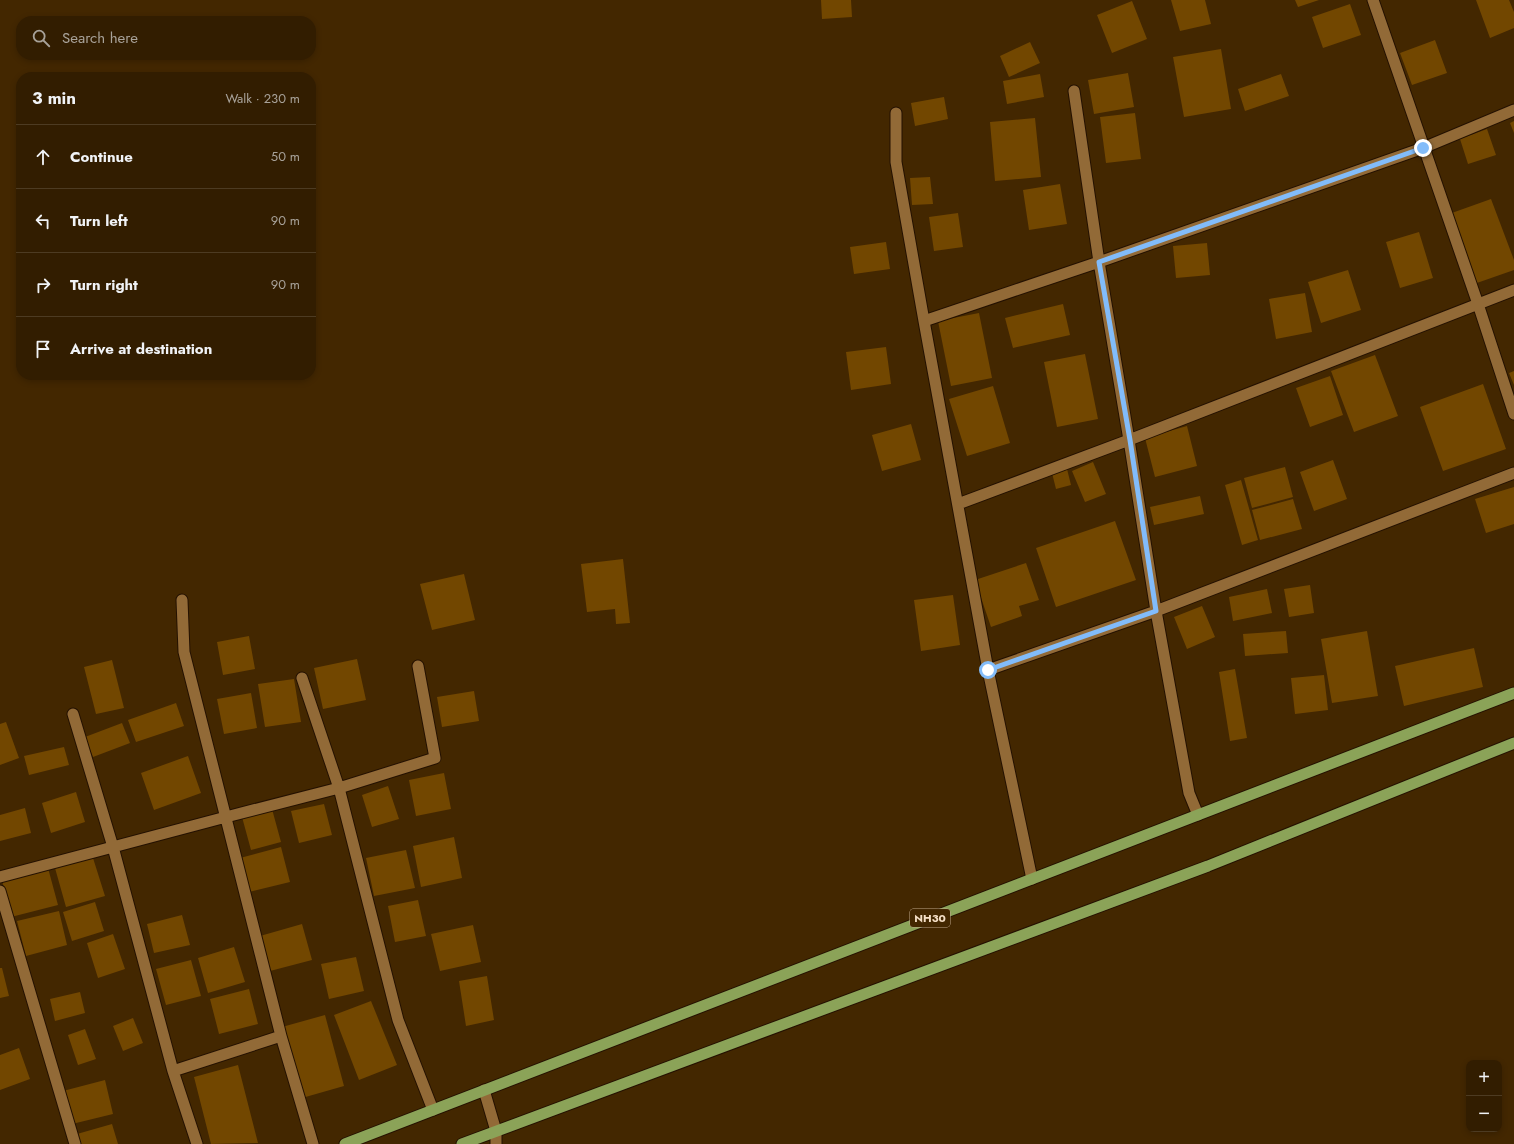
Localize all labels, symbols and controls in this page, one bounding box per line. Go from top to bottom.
search box [16,16,316,60]
icon: search [30,27,52,49]
text: Search here [62,27,138,49]
text: 3 min [32,86,76,110]
text: Walk · 230 m [225,89,300,108]
route end [1414,139,1432,157]
icon: ahead [32,146,54,168]
text: Continue [70,146,133,168]
text: 50 m [271,147,300,166]
icon: left [32,210,54,232]
text: Turn left [70,210,128,232]
text: 90 m [271,211,300,230]
icon: right [32,274,54,296]
text: Turn right [70,274,138,296]
text: 90 m [271,275,300,294]
icon: arrive [32,338,54,360]
text: Arrive at destination [70,338,212,360]
route start [979,661,997,679]
road number: NH30 [910,909,950,927]
map controls [1466,1060,1502,1132]
button: + [1466,1060,1502,1096]
button: − [1466,1096,1502,1132]

